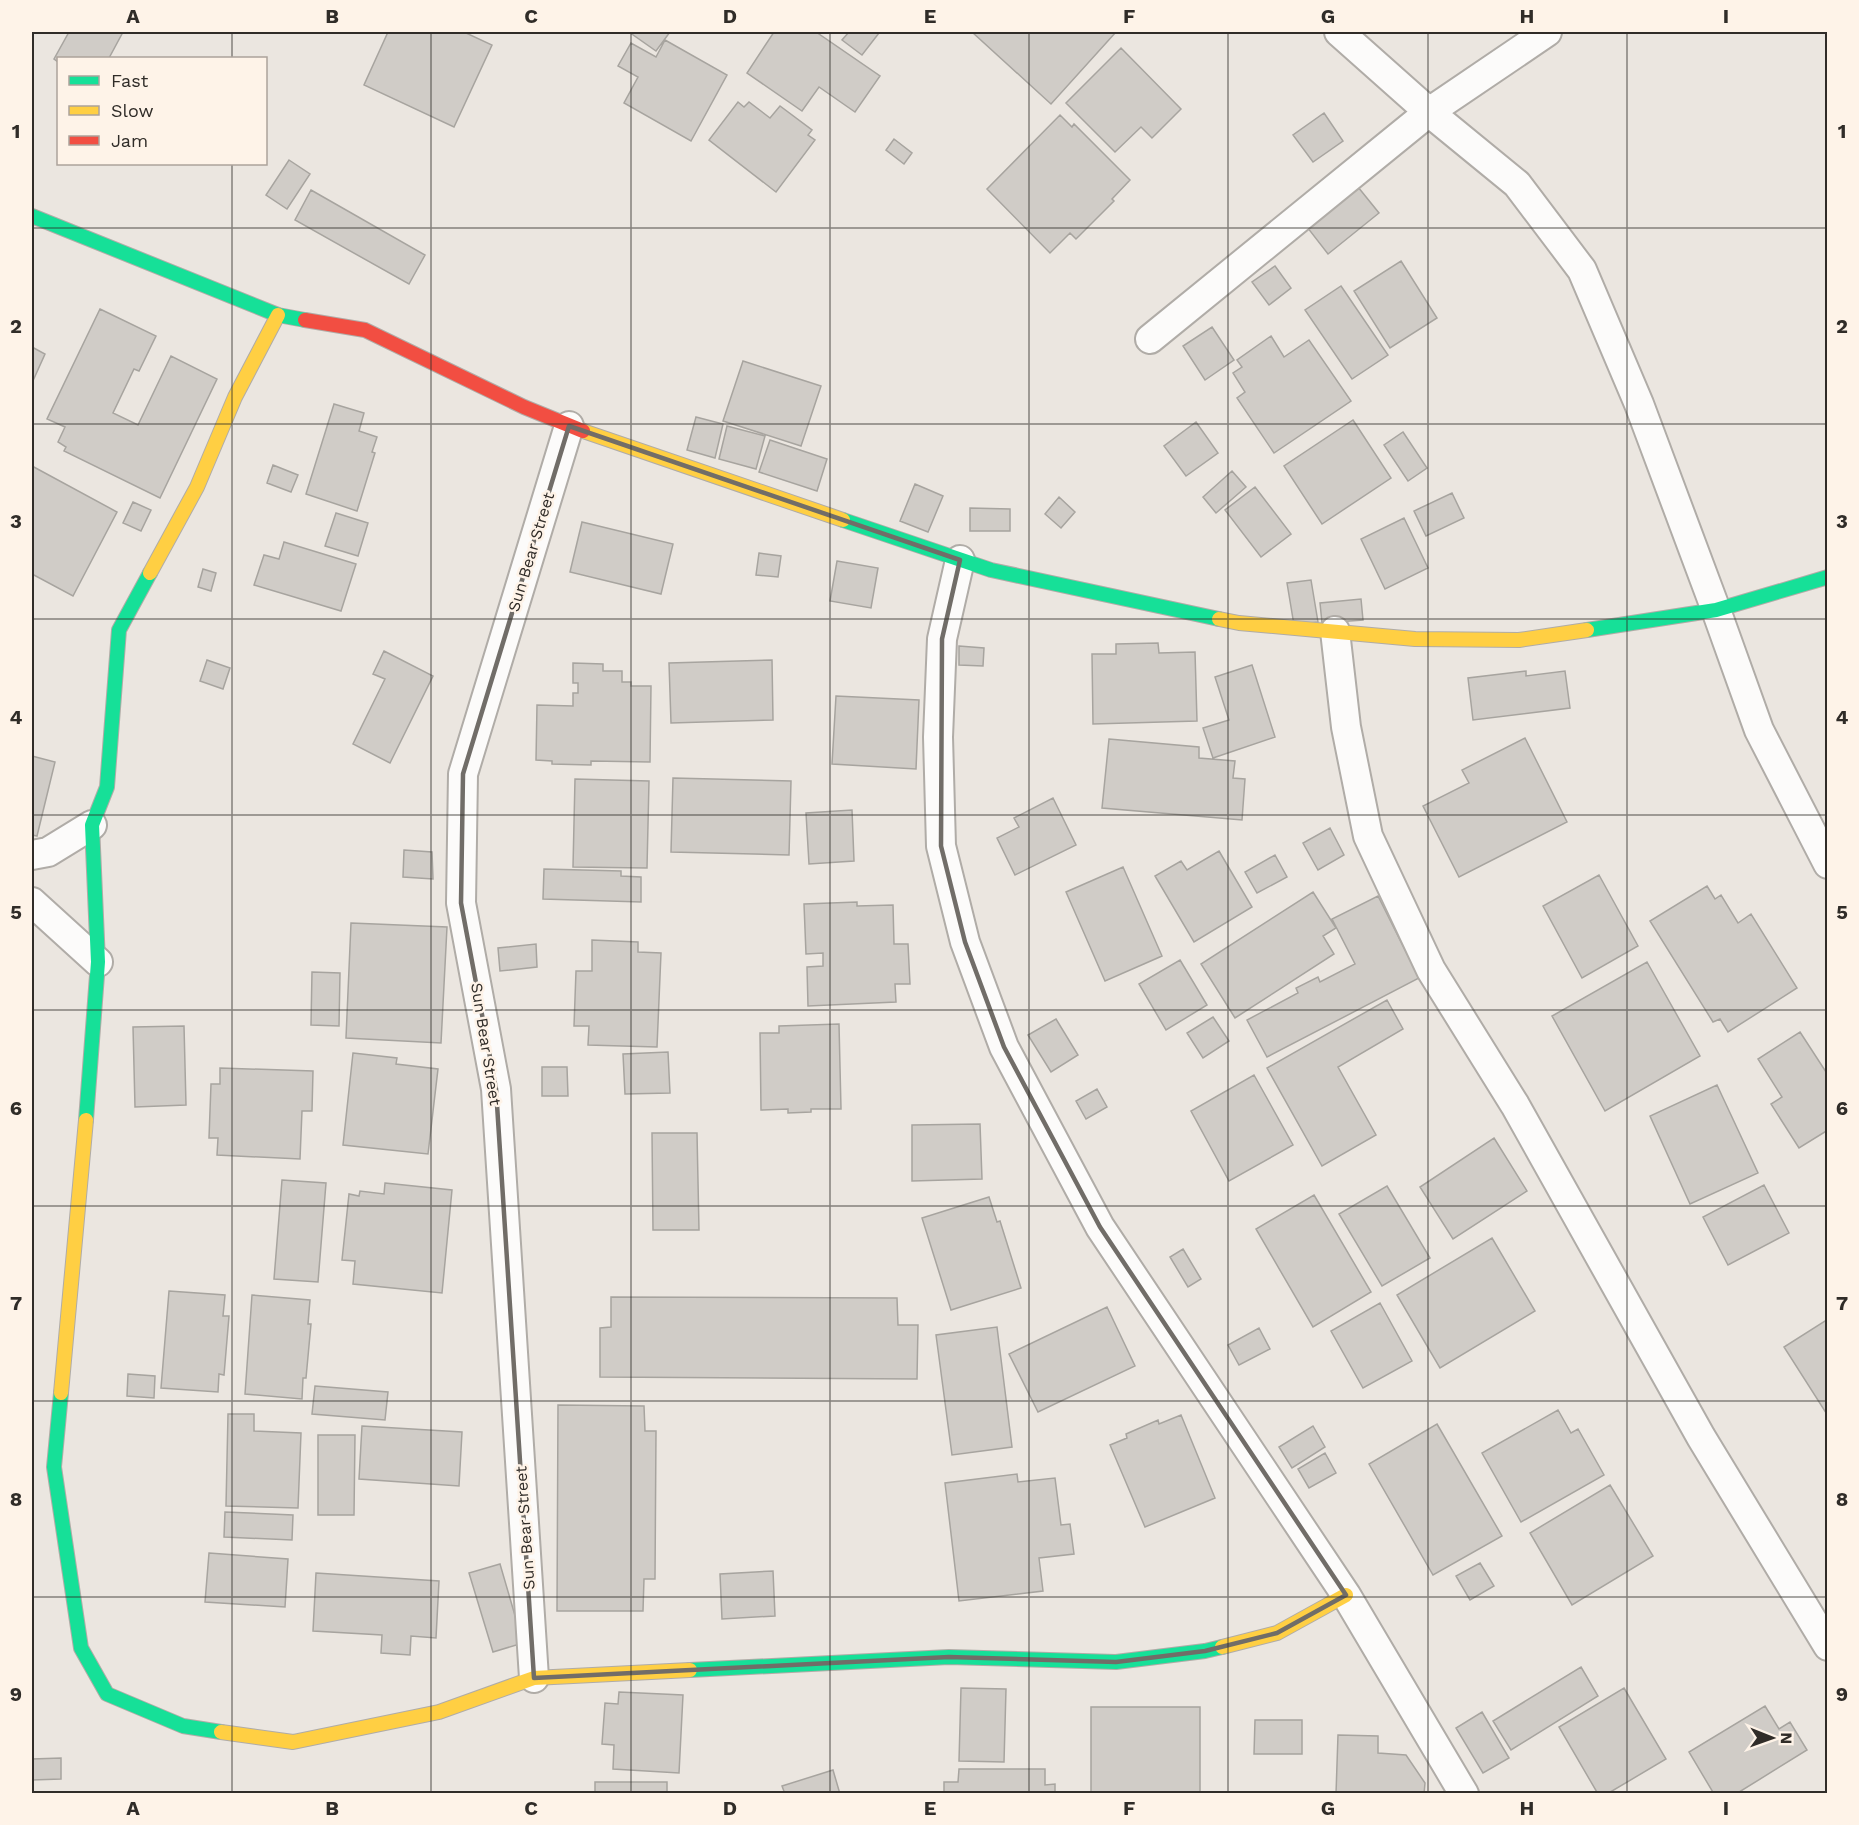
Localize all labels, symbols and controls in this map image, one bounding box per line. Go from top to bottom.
text: A [126,4,140,28]
text: B [325,4,339,28]
text: C [524,4,538,28]
text: D [723,4,737,28]
text: E [924,4,936,28]
text: F [1123,4,1135,28]
text: G [1321,4,1335,28]
text: H [1520,4,1534,28]
text: I [1723,4,1729,28]
legend [57,57,267,165]
text: Fast [111,70,149,91]
text: Slow [111,100,154,121]
text: 1 [12,119,20,143]
text: 1 [1838,119,1846,143]
text: Jam [111,130,148,151]
text: 2 [10,314,22,338]
text: 2 [1836,314,1848,338]
street label: Sun Bear Street [504,490,558,614]
text: 3 [10,509,22,533]
text: 3 [1836,509,1848,533]
text: 4 [10,705,23,729]
text: 4 [1836,705,1849,729]
text: 5 [10,900,22,924]
text: 5 [1836,900,1848,924]
street label: Sun Bear Street [467,981,505,1107]
text: 6 [10,1096,22,1120]
text: 6 [1836,1096,1848,1120]
text: 7 [10,1291,22,1315]
text: 7 [1836,1291,1848,1315]
street label: Sun Bear Street [511,1465,539,1590]
text: 8 [10,1487,22,1511]
text: 8 [1836,1487,1848,1511]
text: 9 [10,1682,22,1706]
text: 9 [1836,1682,1848,1706]
north arrow [1742,1708,1802,1768]
text: N [1777,1732,1796,1744]
text: A [126,1796,140,1820]
text: B [325,1796,339,1820]
text: C [524,1796,538,1820]
text: D [723,1796,737,1820]
text: E [924,1796,936,1820]
text: F [1123,1796,1135,1820]
text: G [1321,1796,1335,1820]
text: H [1520,1796,1534,1820]
text: I [1723,1796,1729,1820]

